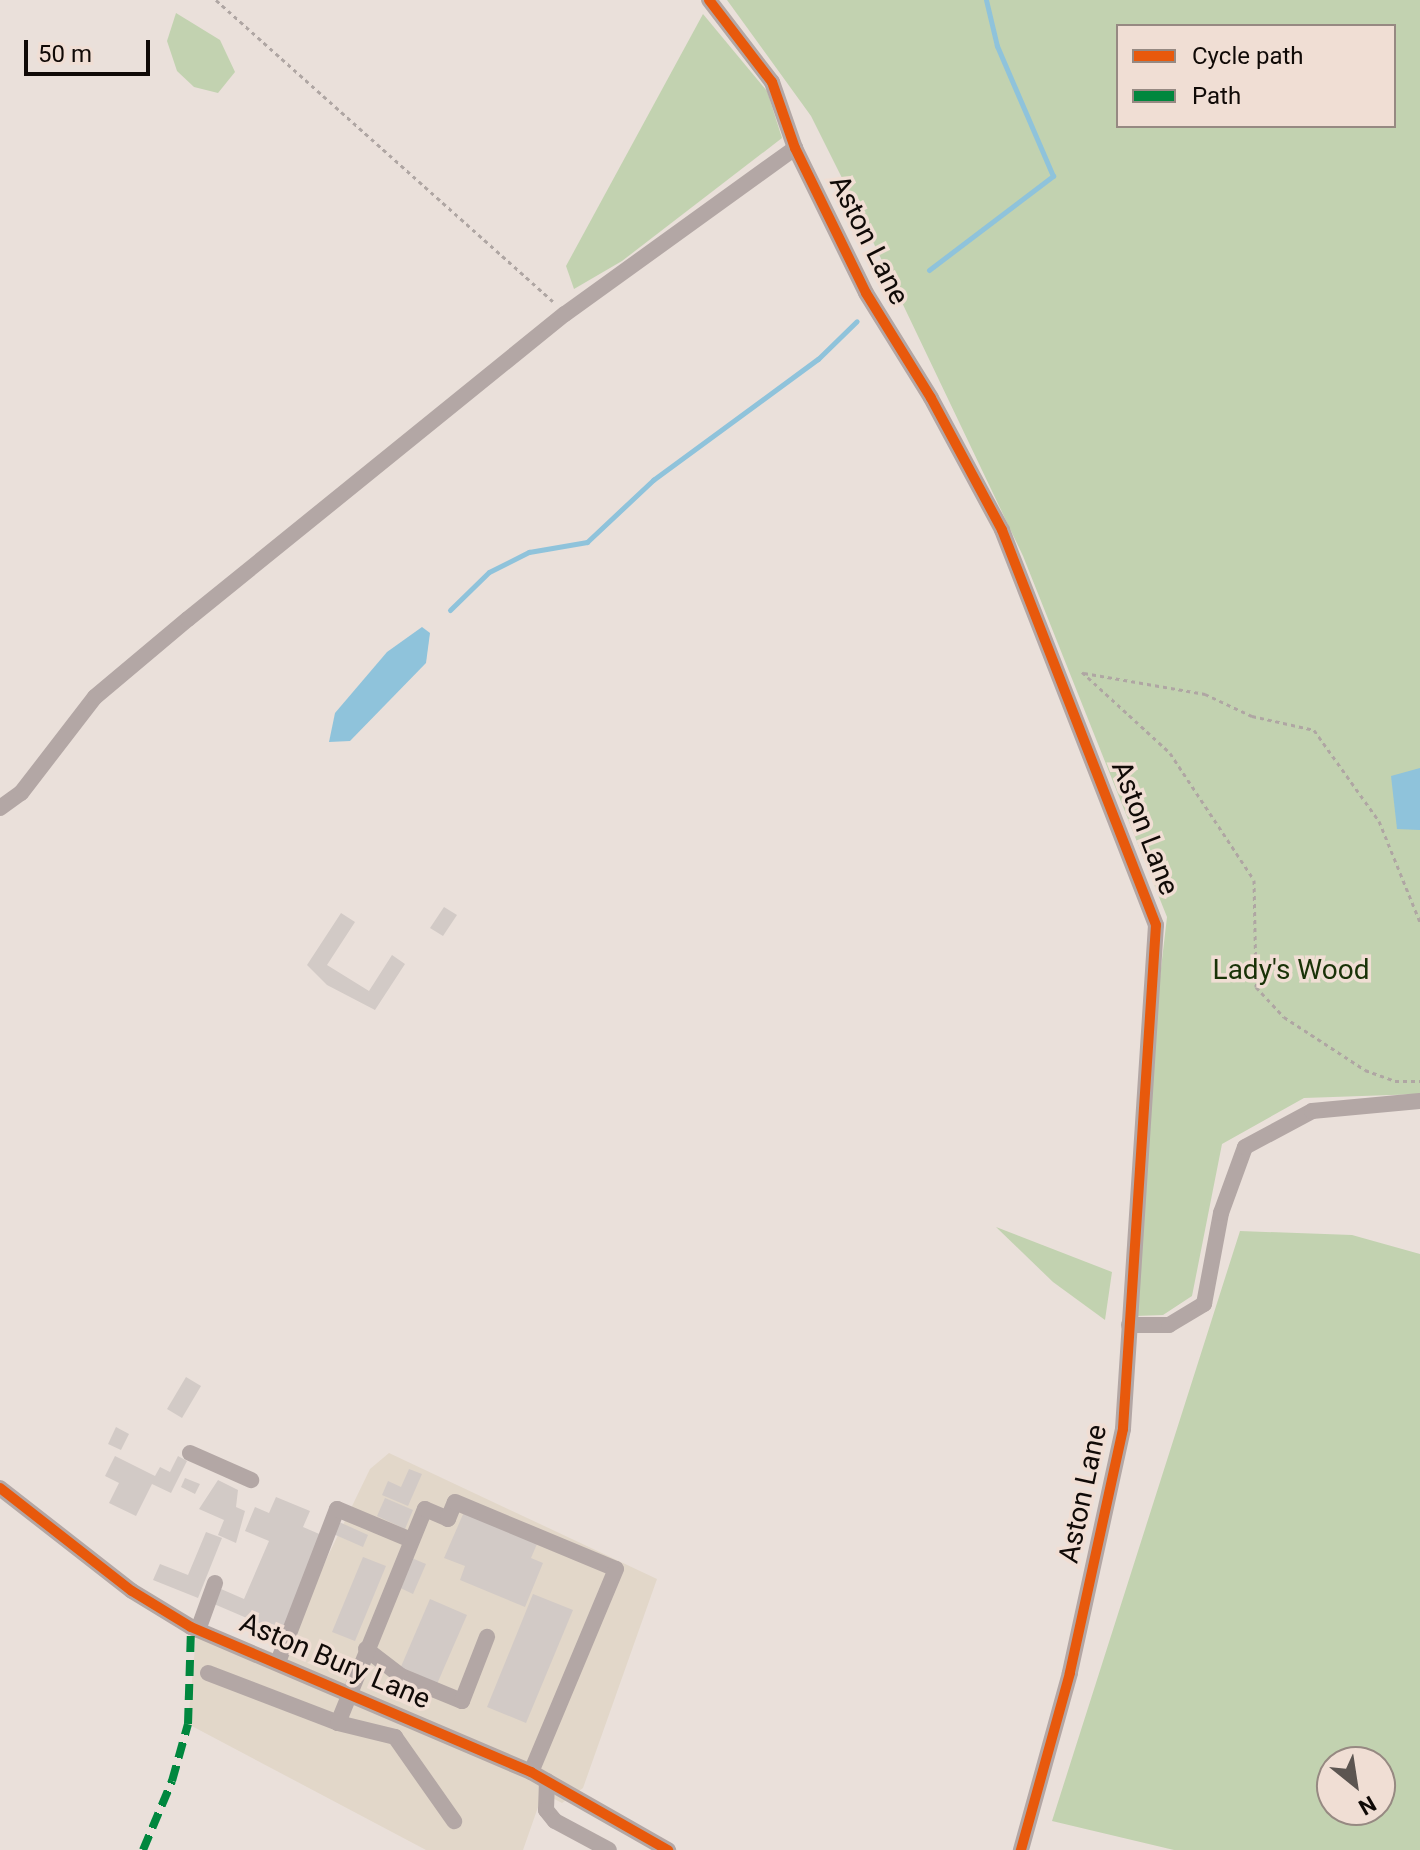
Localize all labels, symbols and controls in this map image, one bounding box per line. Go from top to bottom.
scale bar [28,24,154,74]
legend [1116,24,1396,128]
text: 50 m [38,40,92,68]
text: Cycle path [1192,42,1304,70]
text: Path [1192,82,1241,110]
street label: Aston Lane [822,170,916,310]
street label: Aston Lane [1104,756,1186,900]
park label: Lady's Wood [1213,953,1369,987]
street label: Aston Lane [1052,1422,1114,1566]
street label: Aston Bury Lane [235,1606,435,1716]
north arrow [1316,1746,1396,1826]
text: N [1354,1791,1380,1820]

